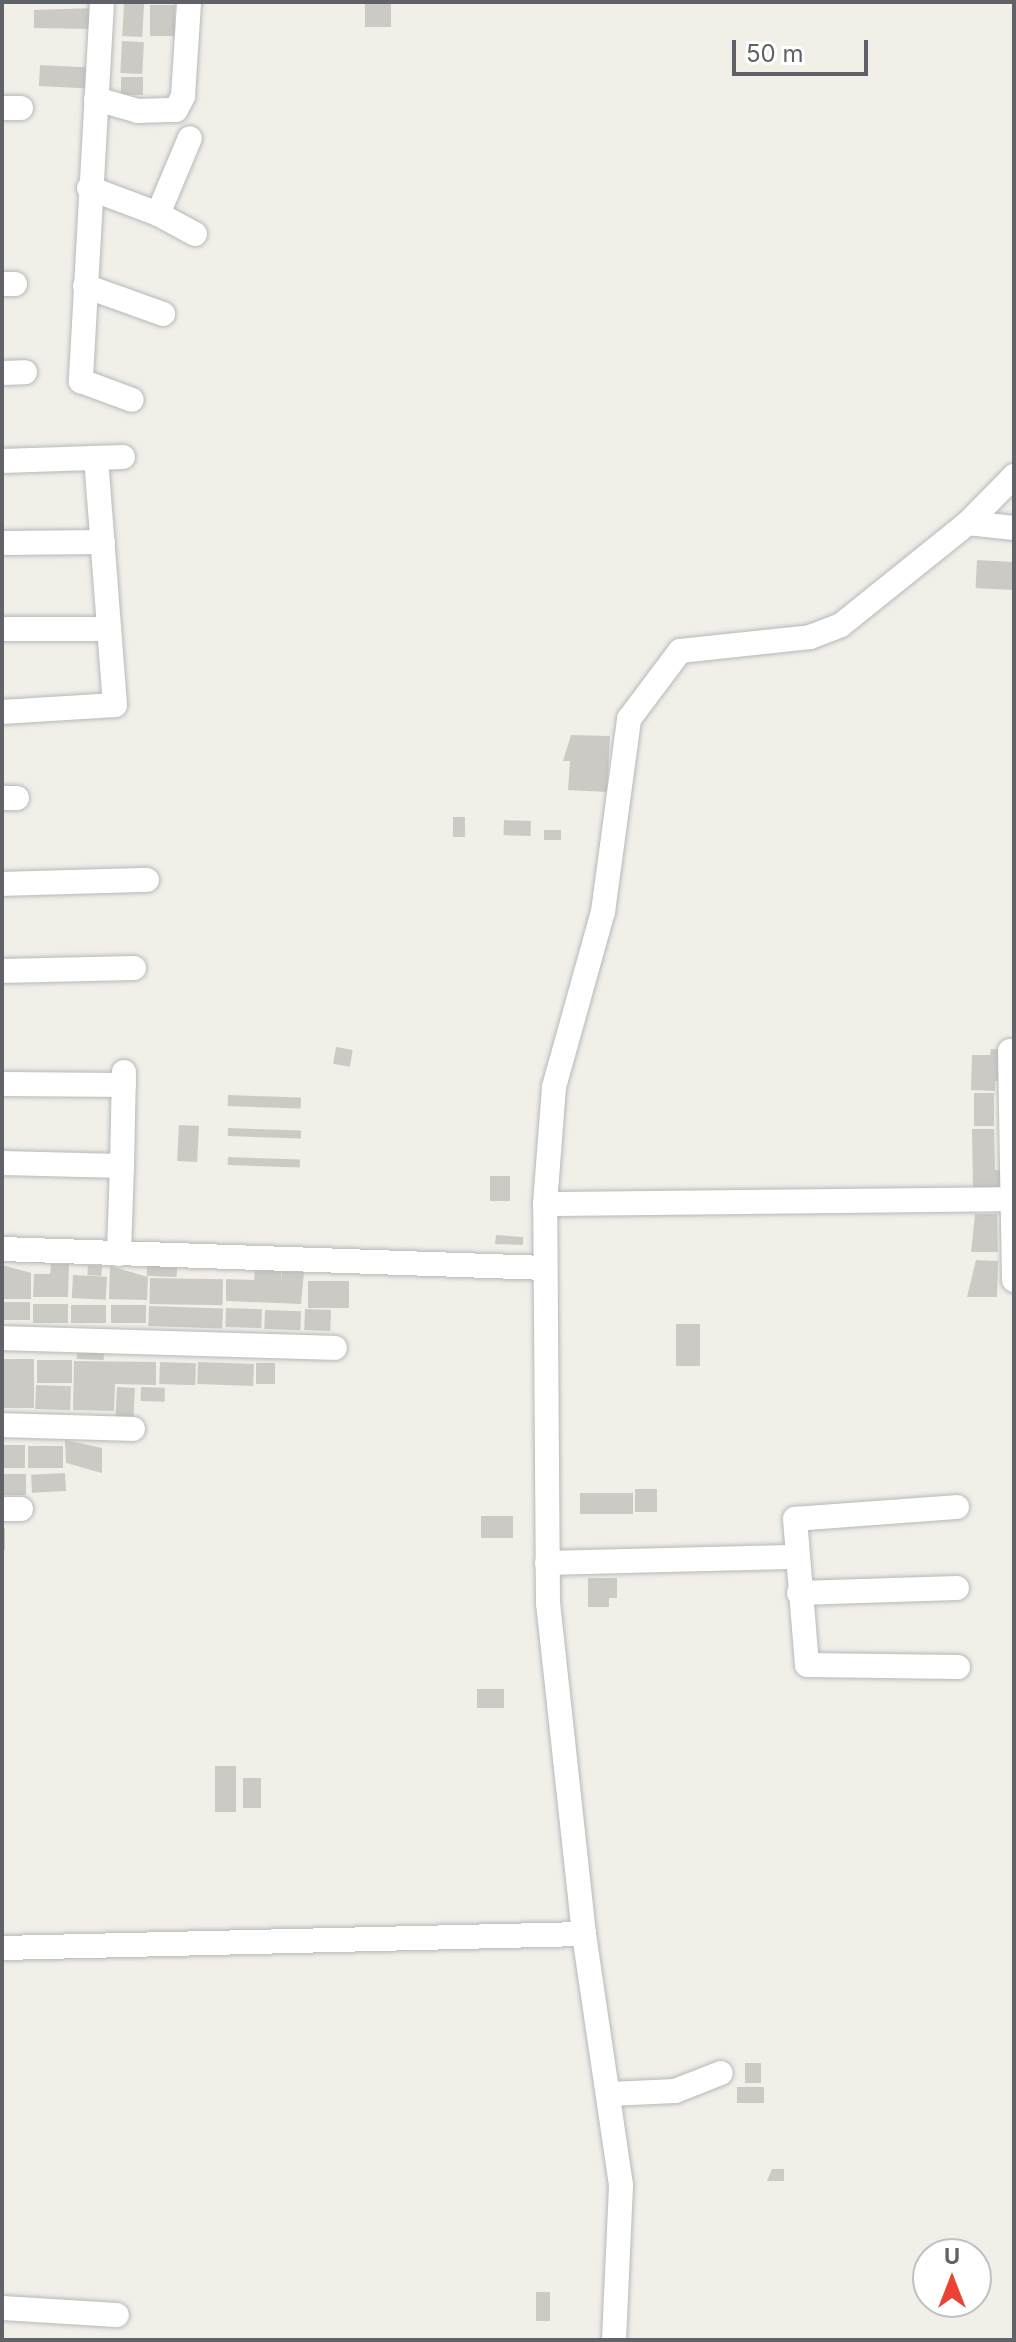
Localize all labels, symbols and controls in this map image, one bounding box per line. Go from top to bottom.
scale bar [736,24,872,74]
text: 50 m [746,39,804,68]
north arrow [912,2238,992,2318]
text: U [944,2243,960,2269]

